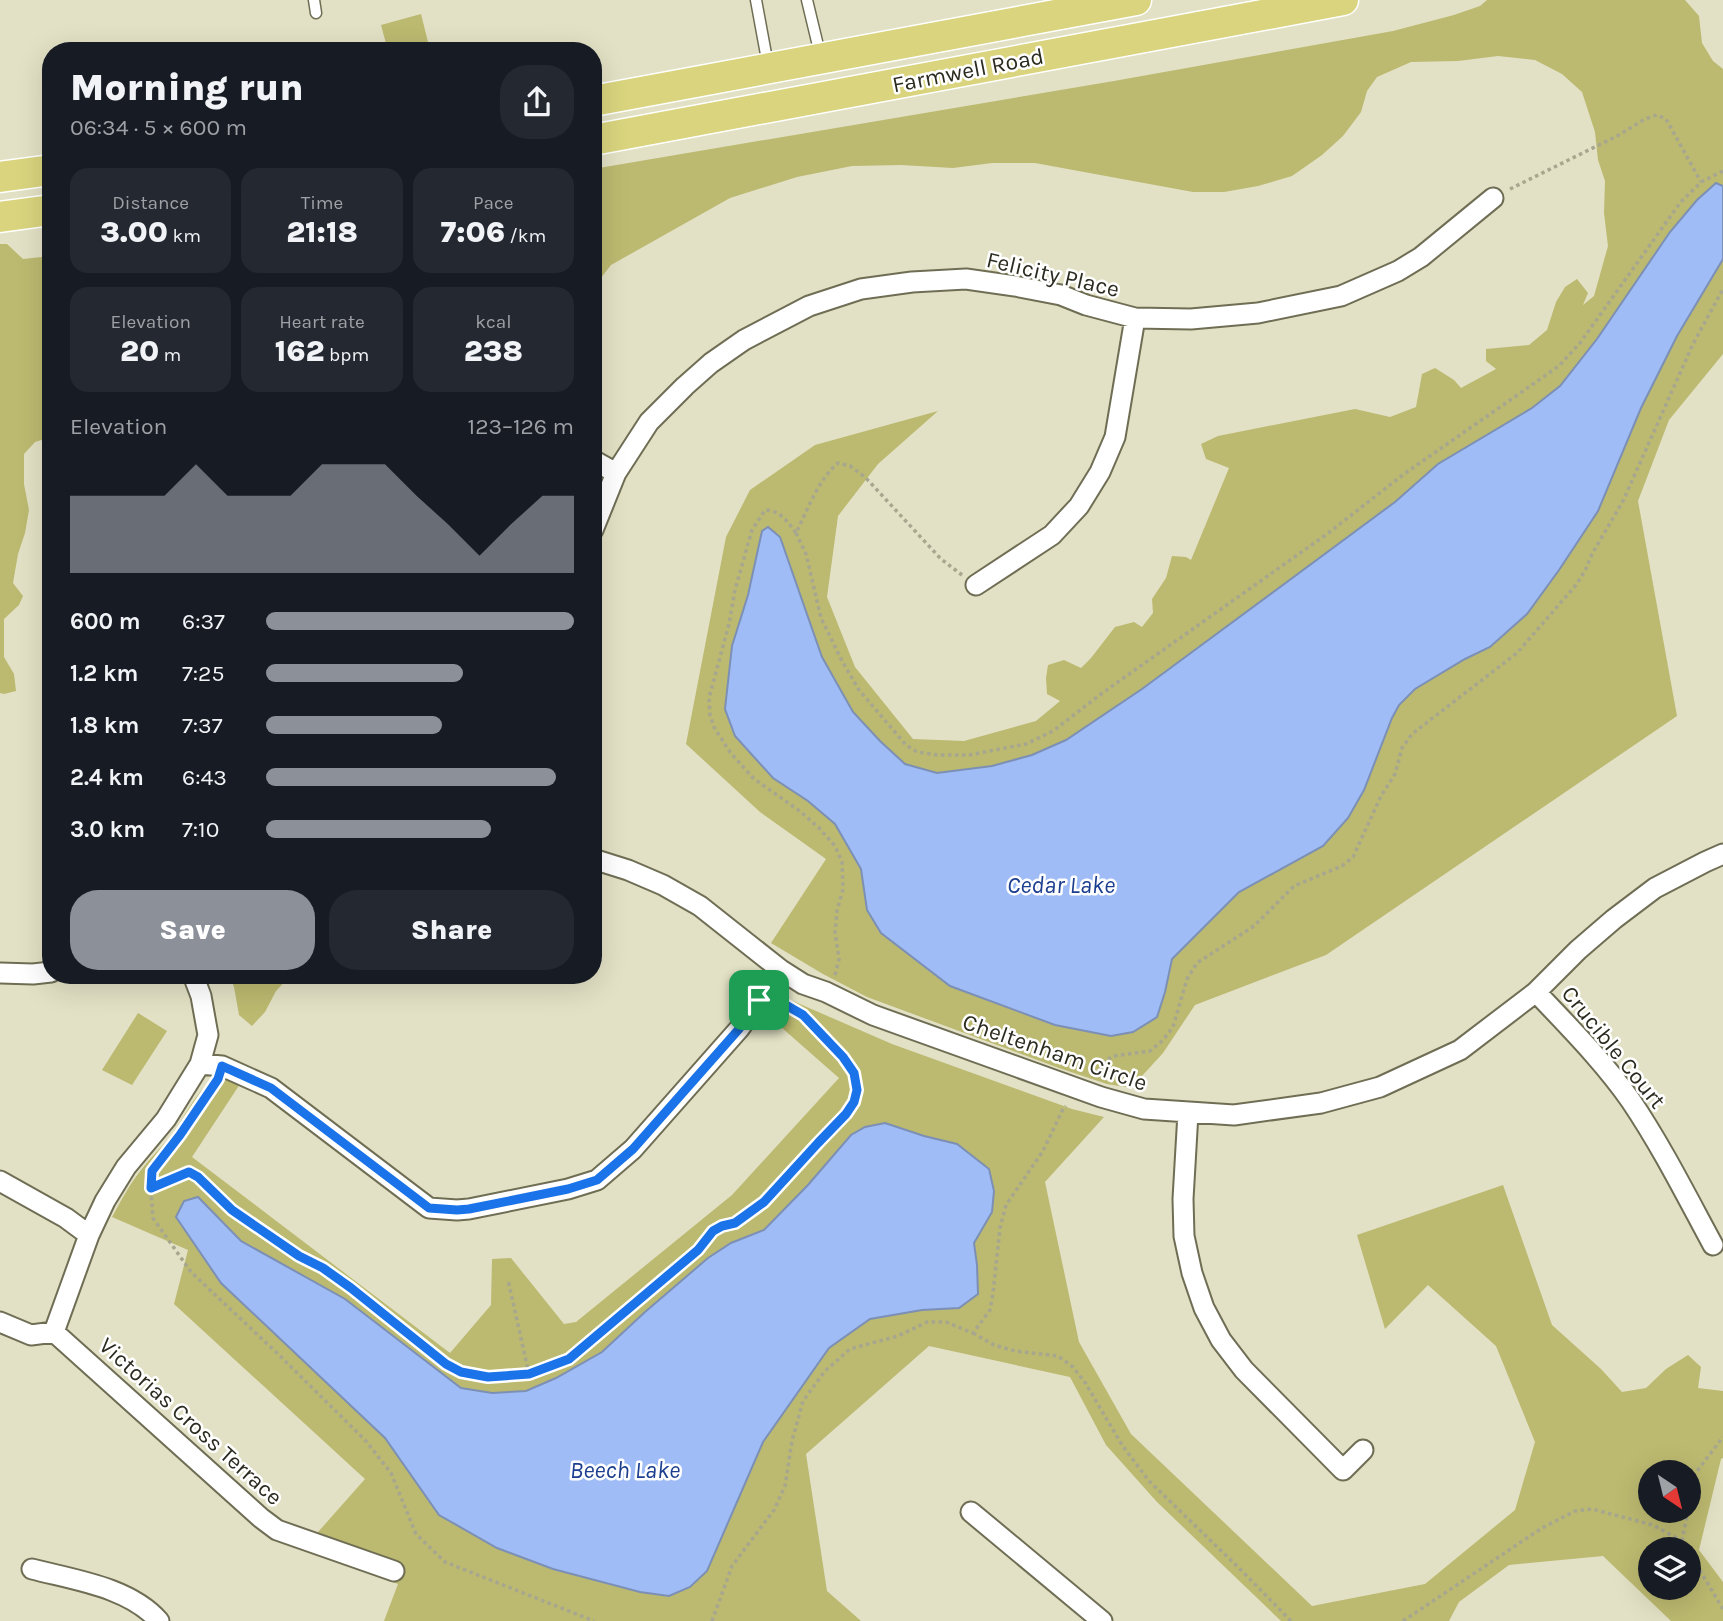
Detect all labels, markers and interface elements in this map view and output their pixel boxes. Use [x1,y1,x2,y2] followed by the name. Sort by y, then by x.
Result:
[890,43,1046,98] street label: Farmwell Road
[70,65,304,110] text: Morning run
[500,65,574,139] button: share
[70,114,247,141] text: 06:34 · 5 × 600 m
[112,192,189,214] text: Distance
[301,192,343,214] text: Time
[473,192,514,214] text: Pace
[100,214,168,250] text: 3.00
[286,214,358,250] text: 21:18
[440,214,505,250] text: 7:06
[168,225,201,247] text: km
[505,225,546,247] text: /km
[984,246,1122,303] street label: Felicity Place
[110,311,191,333] text: Elevation
[279,311,365,333] text: Heart rate
[475,311,511,333] text: kcal
[120,333,159,369] text: 20
[275,333,325,369] text: 162
[464,333,523,369] text: 238
[159,344,181,366] text: m
[325,344,369,366] text: bpm
[70,413,167,440] text: Elevation
[468,413,574,440] text: 123–126 m
[70,608,141,635] text: 600 m
[182,608,225,635] text: 6:37
[70,660,138,687] text: 1.2 km
[182,660,224,687] text: 7:25
[70,712,139,739] text: 1.8 km
[182,712,222,739] text: 7:37
[70,764,144,791] text: 2.4 km
[182,764,227,791] text: 6:43
[70,816,145,843] text: 3.0 km
[182,816,219,843] text: 7:10
[1007,871,1115,899] water label: Cedar Lake
[70,890,315,970] button: Save
[329,890,574,970] button: Share
[729,970,789,1030] pin
[740,981,778,1019] icon: arrive
[1556,981,1672,1114] street label: Crucible Court
[959,1008,1151,1097] street label: Cheltenham Circle
[93,1332,288,1511] street label: Victorias Cross Terrace
[570,1456,680,1484] water label: Beech Lake
[1638,1460,1701,1522] north arrow
[1638,1460,1701,1600] map controls
[1638,1537,1701,1600] button: layers

